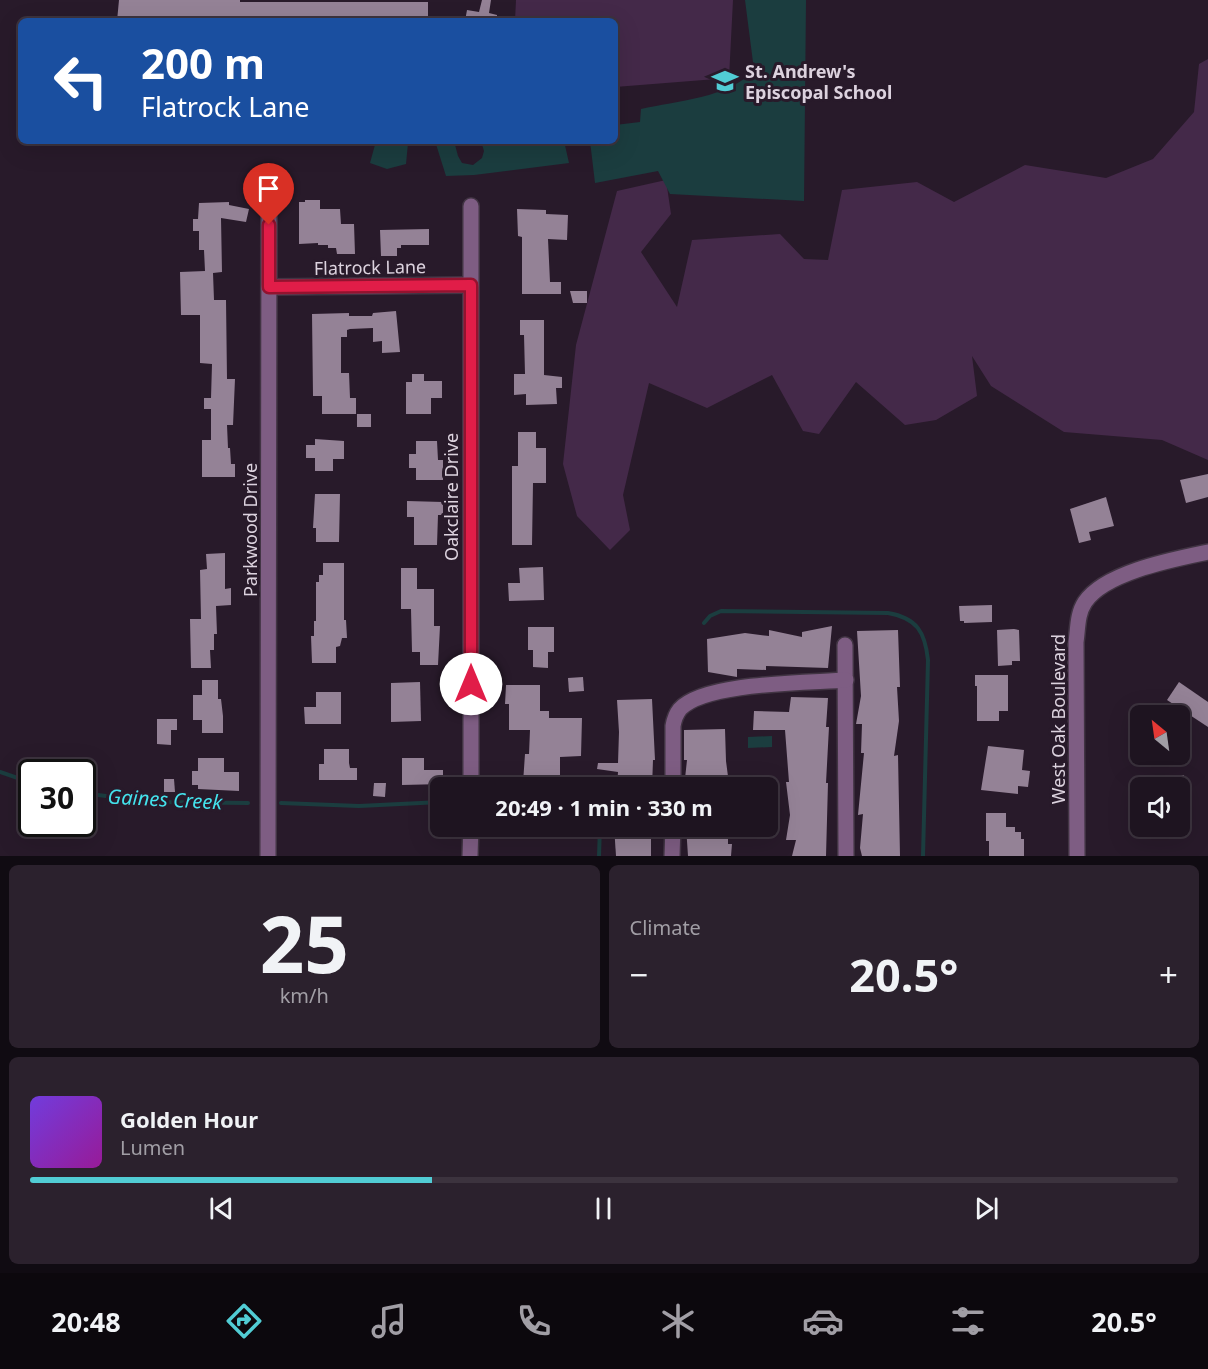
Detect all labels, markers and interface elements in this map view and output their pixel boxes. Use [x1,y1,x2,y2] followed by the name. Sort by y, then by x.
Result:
[141,34,265,91] text: 200 m
[42,42,120,120] icon: left
[745,59,892,104] place label: St. Andrew's Episcopal School
[710,66,740,96] school or university icon: St. Andrew's Episcopal School
[141,88,309,125] text: Flatrock Lane
[243,163,294,225] pin
[252,172,285,205] icon: arrive
[314,254,426,280] street label: Flatrock Lane
[439,433,463,561] street label: Oakclaire Drive
[238,463,262,597] street label: Parkwood Drive
[1046,634,1070,804] street label: West Oak Boulevard
[439,652,503,716] position arrow
[1130,705,1190,765] north arrow
[1130,705,1190,837] map controls
[18,759,96,837] speed limit sign: 30
[1130,777,1190,837] button: sound
[107,783,224,816] water label: Gaines Creek
[495,792,713,822] text: 20:49 · 1 min · 330 m
[260,890,349,996] text: 25
[630,914,701,941] text: Climate
[849,944,958,1005] text: 20.5°
[630,952,648,997] text: −
[1159,952,1178,997] text: +
[280,982,329,1009] text: km/h
[120,1104,258,1134] text: Golden Hour
[120,1134,185,1161] text: Lumen
[205,1192,238,1225] icon: previous
[587,1192,620,1225] icon: pause
[970,1192,1003,1225] icon: next
[223,1300,265,1342] icon: directions
[368,1300,410,1342] icon: music
[513,1300,555,1342] icon: phone
[657,1300,699,1342] icon: climate
[802,1300,844,1342] icon: car
[947,1300,989,1342] icon: filters
[51,1303,121,1340] text: 20:48
[1091,1303,1157,1340] text: 20.5°

